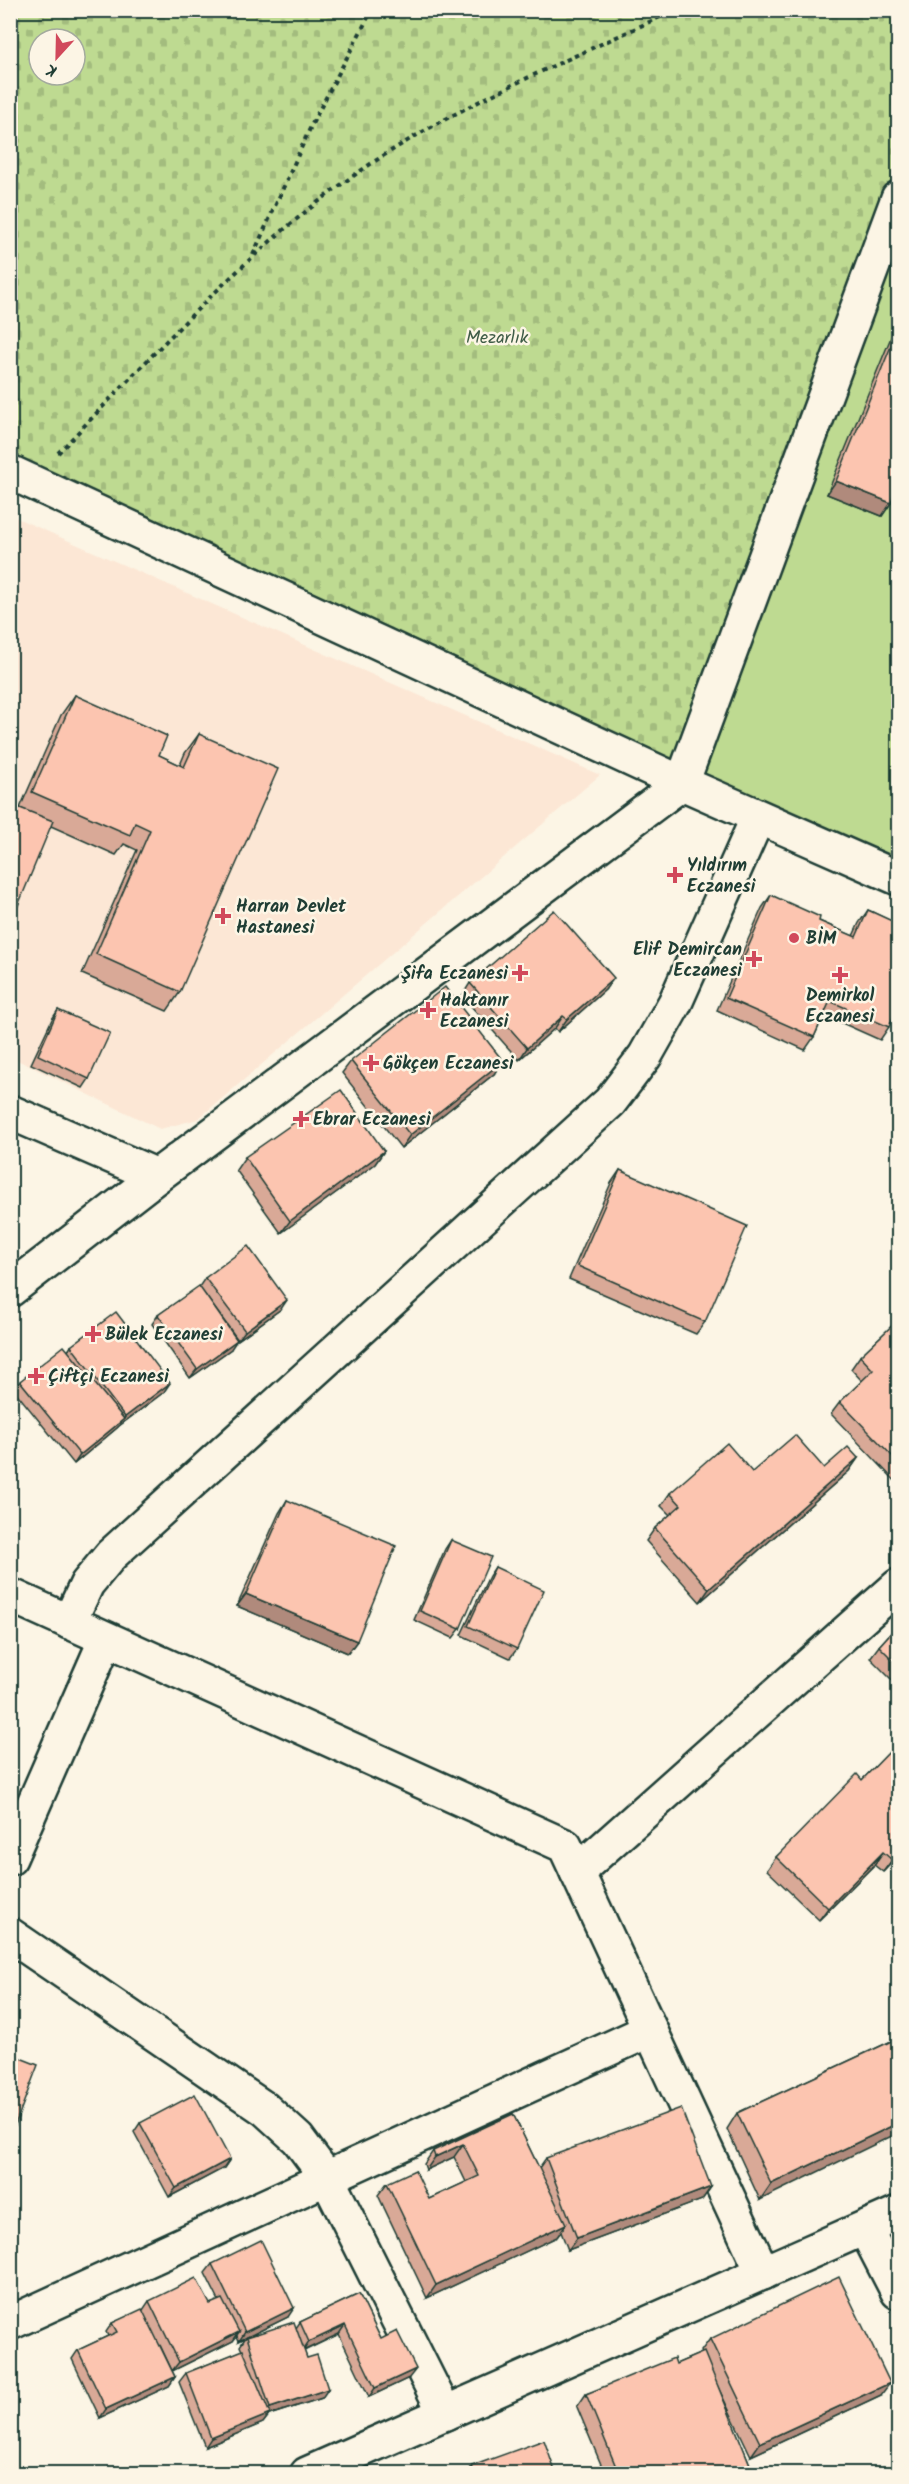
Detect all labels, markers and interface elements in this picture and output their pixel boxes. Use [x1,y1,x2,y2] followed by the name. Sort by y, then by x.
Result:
[27,27,87,87] north arrow
[42,56,61,83] text: K
[466,324,529,353] park label: Mezarlık
[687,852,756,902] place label: Yıldırım Eczanesi
[668,868,682,882] marker: Yıldırım Eczanesi
[236,893,347,943] place label: Harran Devlet Hastanesi
[214,907,232,925] marker: Harran Devlet Hastanesi
[806,925,837,954] place label: BİM
[787,931,801,945] marker: BİM
[633,936,742,986] place label: Elif Demircan Eczanesi
[747,952,761,966] marker: Elif Demircan Eczanesi
[401,960,508,989] place label: Şifa Eczanesi
[513,966,527,980] marker: Şifa Eczanesi
[833,968,847,982] marker: Demirkol Eczanesi
[806,982,875,1032] place label: Demirkol Eczanesi
[440,987,510,1037] place label: Haktanır Eczanesi
[421,1003,435,1017] marker: Haktanır Eczanesi
[383,1050,514,1079] place label: Gökçen Eczanesi
[364,1056,378,1070] marker: Gökçen Eczanesi
[313,1106,431,1135] place label: Ebrar Eczanesi
[294,1112,308,1126] marker: Ebrar Eczanesi
[105,1321,223,1350] place label: Bülek Eczanesi
[86,1327,100,1341] marker: Bülek Eczanesi
[48,1363,169,1392] place label: Çiftçi Eczanesi
[29,1369,43,1383] marker: Çiftçi Eczanesi

